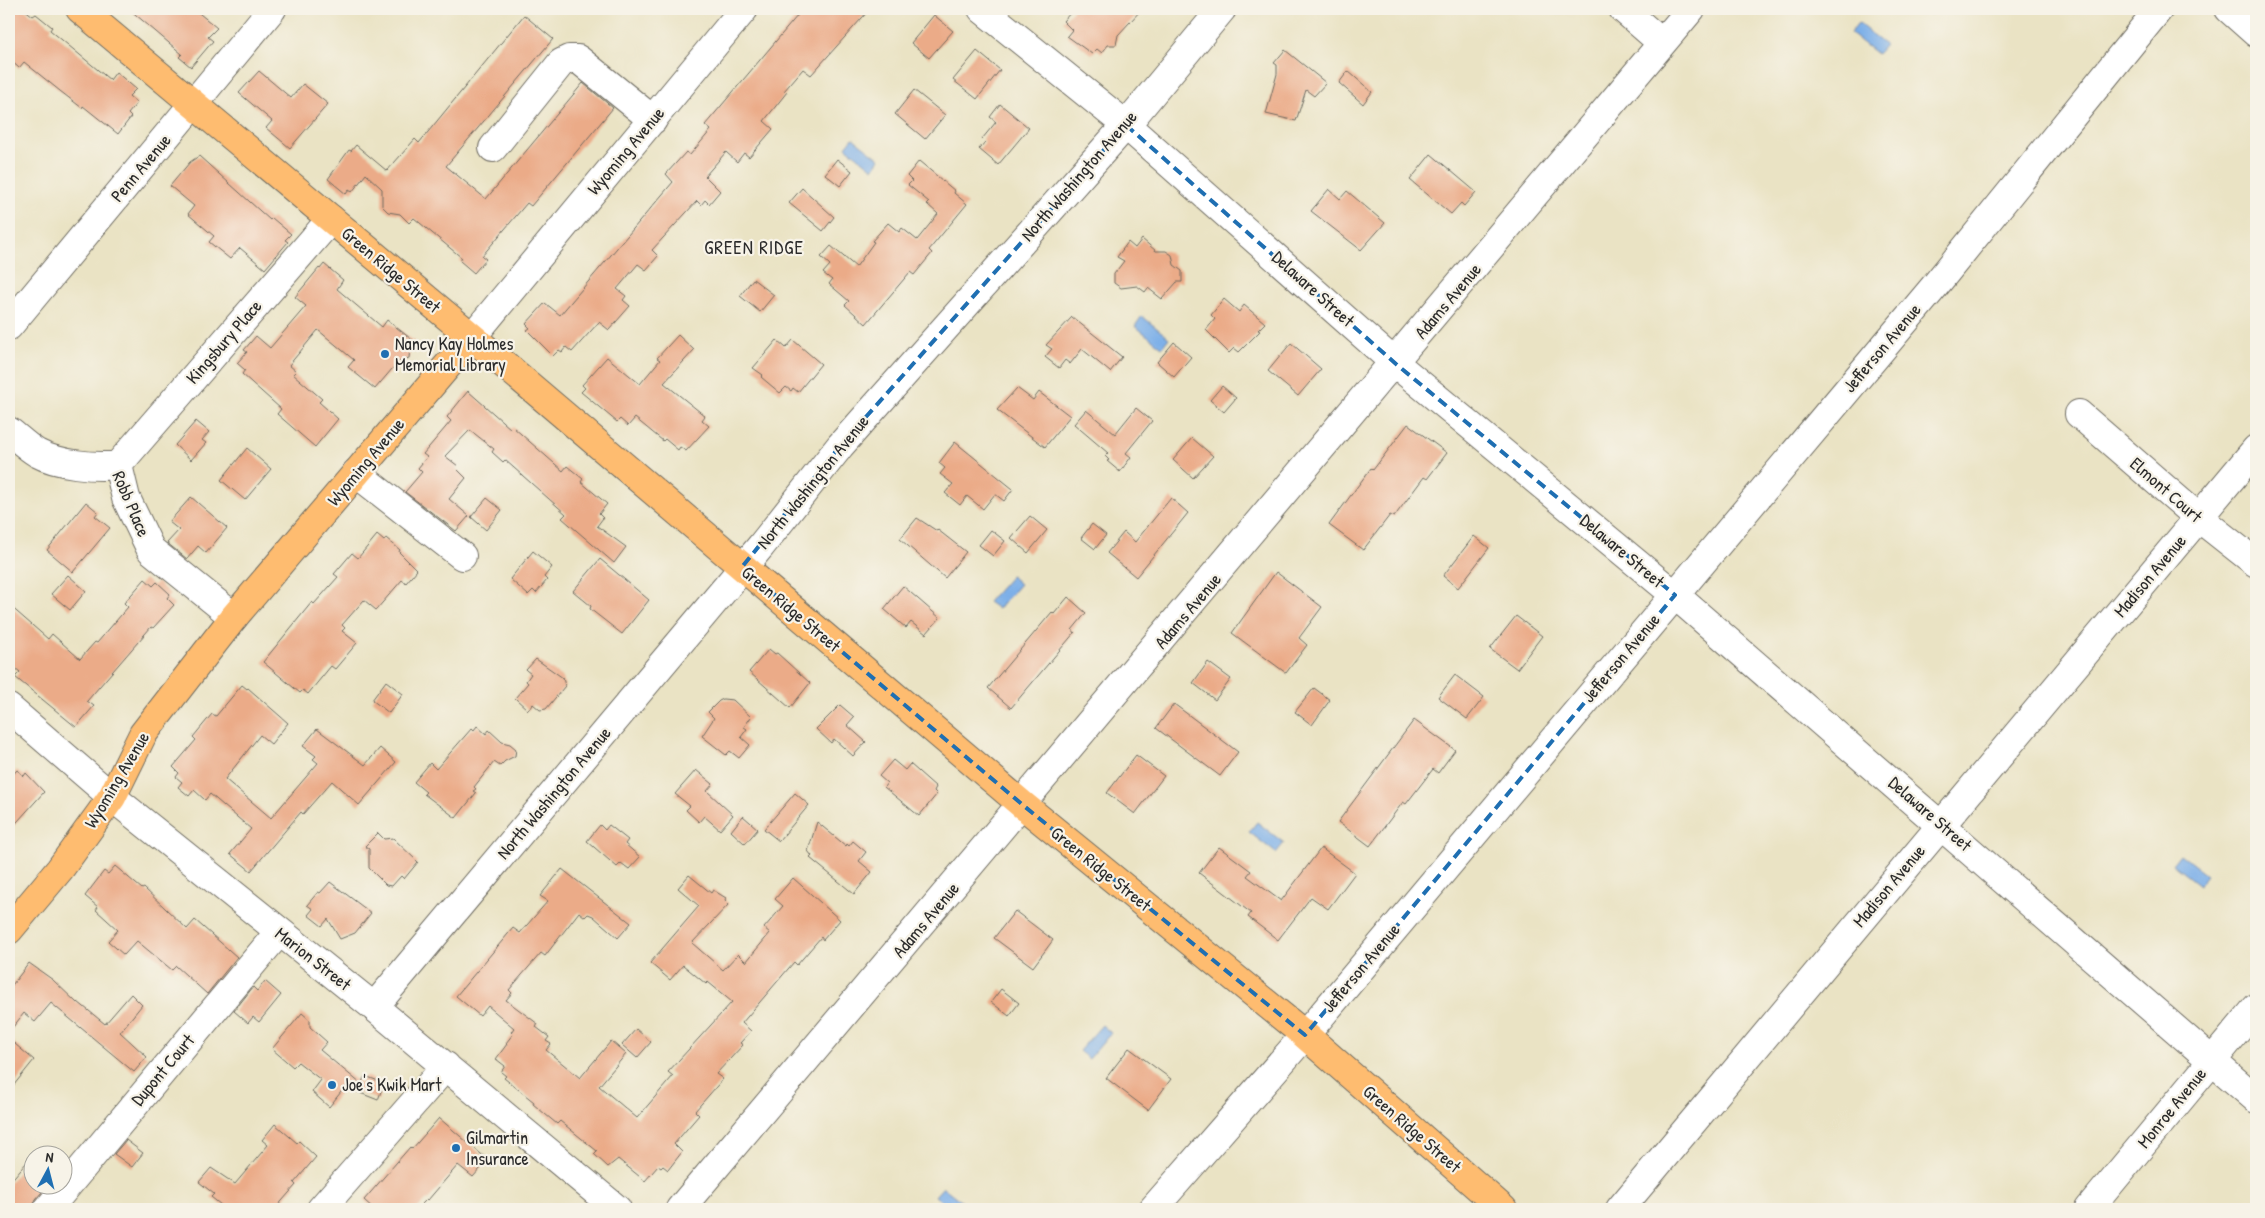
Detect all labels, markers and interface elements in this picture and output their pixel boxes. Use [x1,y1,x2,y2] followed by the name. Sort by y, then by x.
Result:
[581,101,670,200] street label: Wyoming Avenue
[1015,105,1142,246] street label: North Washington Avenue
[105,128,177,207] street label: Penn Avenue
[336,221,447,319] street label: Green Ridge Street
[704,234,804,260] district label: GREEN RIDGE
[1267,245,1361,333] street label: Delaware Street
[1409,257,1487,344] street label: Adams Avenue
[180,294,267,389] street label: Kingsbury Place
[1837,298,1926,398] street label: Jefferson Avenue
[395,331,514,377] place label: Nancy Kay Holmes Memorial Library
[379,348,391,360] marker: Nancy Kay Holmes Memorial Library
[751,409,875,554] street label: North Washington Avenue
[321,412,410,511] street label: Wyoming Avenue
[2125,451,2208,528] street label: Elmont Court
[106,467,156,540] street label: Robb Place
[1575,508,1670,594] street label: Delaware Street
[2108,529,2192,622] street label: Madison Avenue
[736,560,847,658] street label: Green Ridge Street
[1149,567,1227,654] street label: Adams Avenue
[1576,608,1665,708] street label: Jefferson Avenue
[491,721,616,864] street label: North Washington Avenue
[78,727,155,833] street label: Wyoming Avenue
[1883,770,1978,857] street label: Delaware Street
[1046,820,1157,917] street label: Green Ridge Street
[1847,839,1931,932] street label: Madison Avenue
[887,876,965,963] street label: Adams Avenue
[1316,918,1405,1018] street label: Jefferson Avenue
[270,921,357,997] street label: Marion Street
[125,1028,201,1111] street label: Dupont Court
[2131,1062,2212,1153] street label: Monroe Avenue
[342,1072,442,1097] place label: Joe's Kwik Mart
[326,1079,338,1091] marker: Joe's Kwik Mart
[1358,1079,1467,1179] street label: Green Ridge Street
[466,1125,529,1171] place label: Gilmartin Insurance
[450,1142,462,1154] marker: Gilmartin Insurance
[22,1146,72,1196] north arrow
[45,1147,55,1167] text: N

